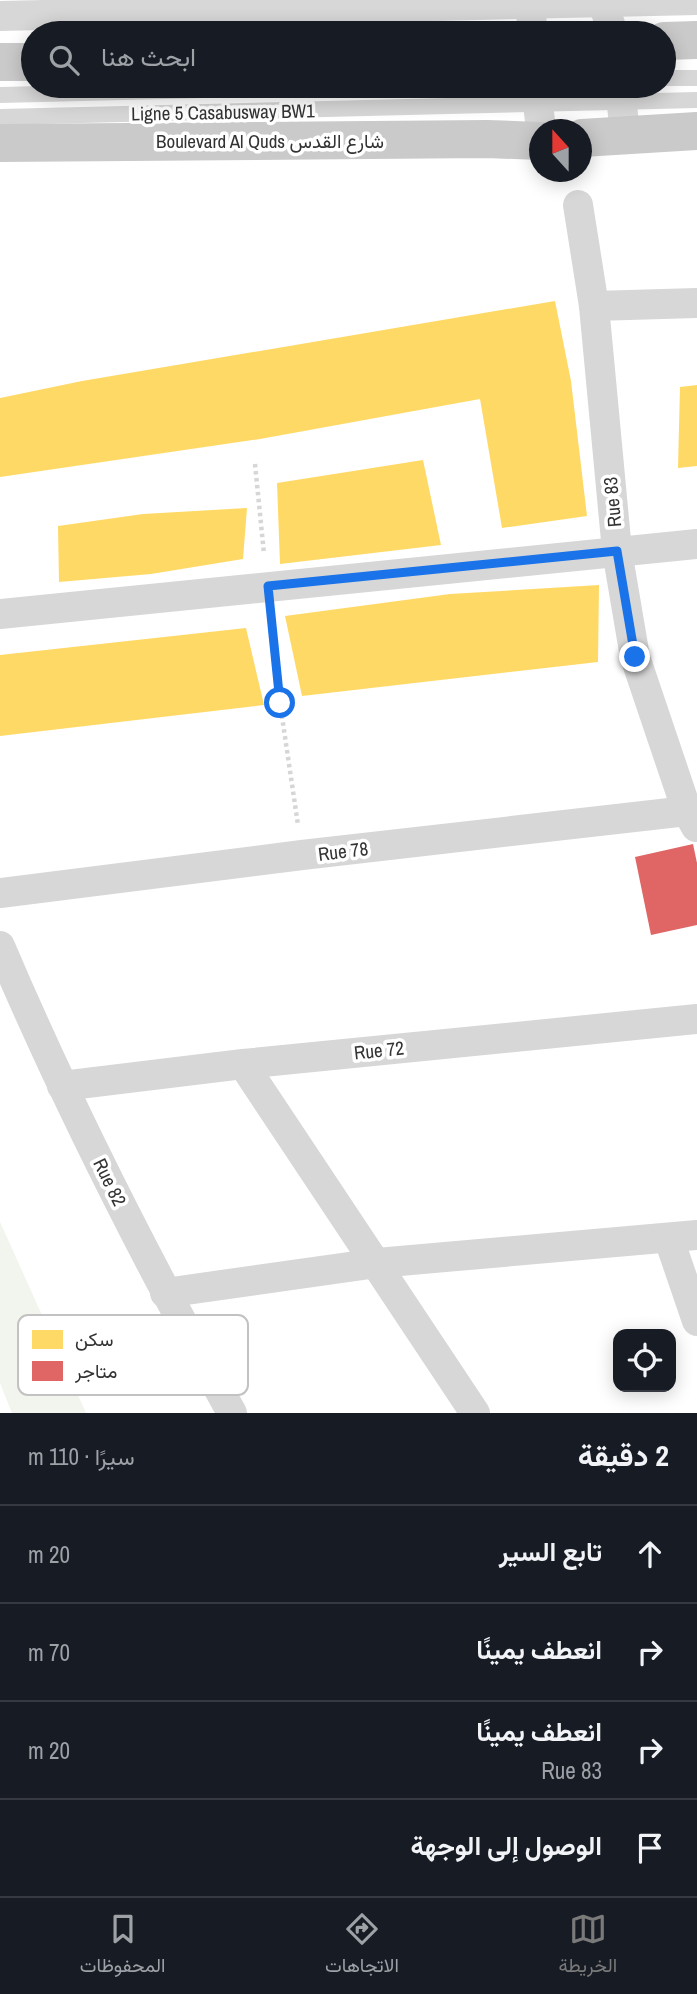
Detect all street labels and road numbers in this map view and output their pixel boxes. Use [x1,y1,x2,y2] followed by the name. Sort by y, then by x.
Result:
[131,97,315,127] street label: Ligne 5 Casabusway BW1
[156,128,384,154] street label: Boulevard Al Quds شارع القدس
[597,476,627,528] street label: Rue 83
[316,835,370,867] street label: Rue 78
[353,1034,405,1066] street label: Rue 72
[87,1154,133,1210] street label: Rue 82

